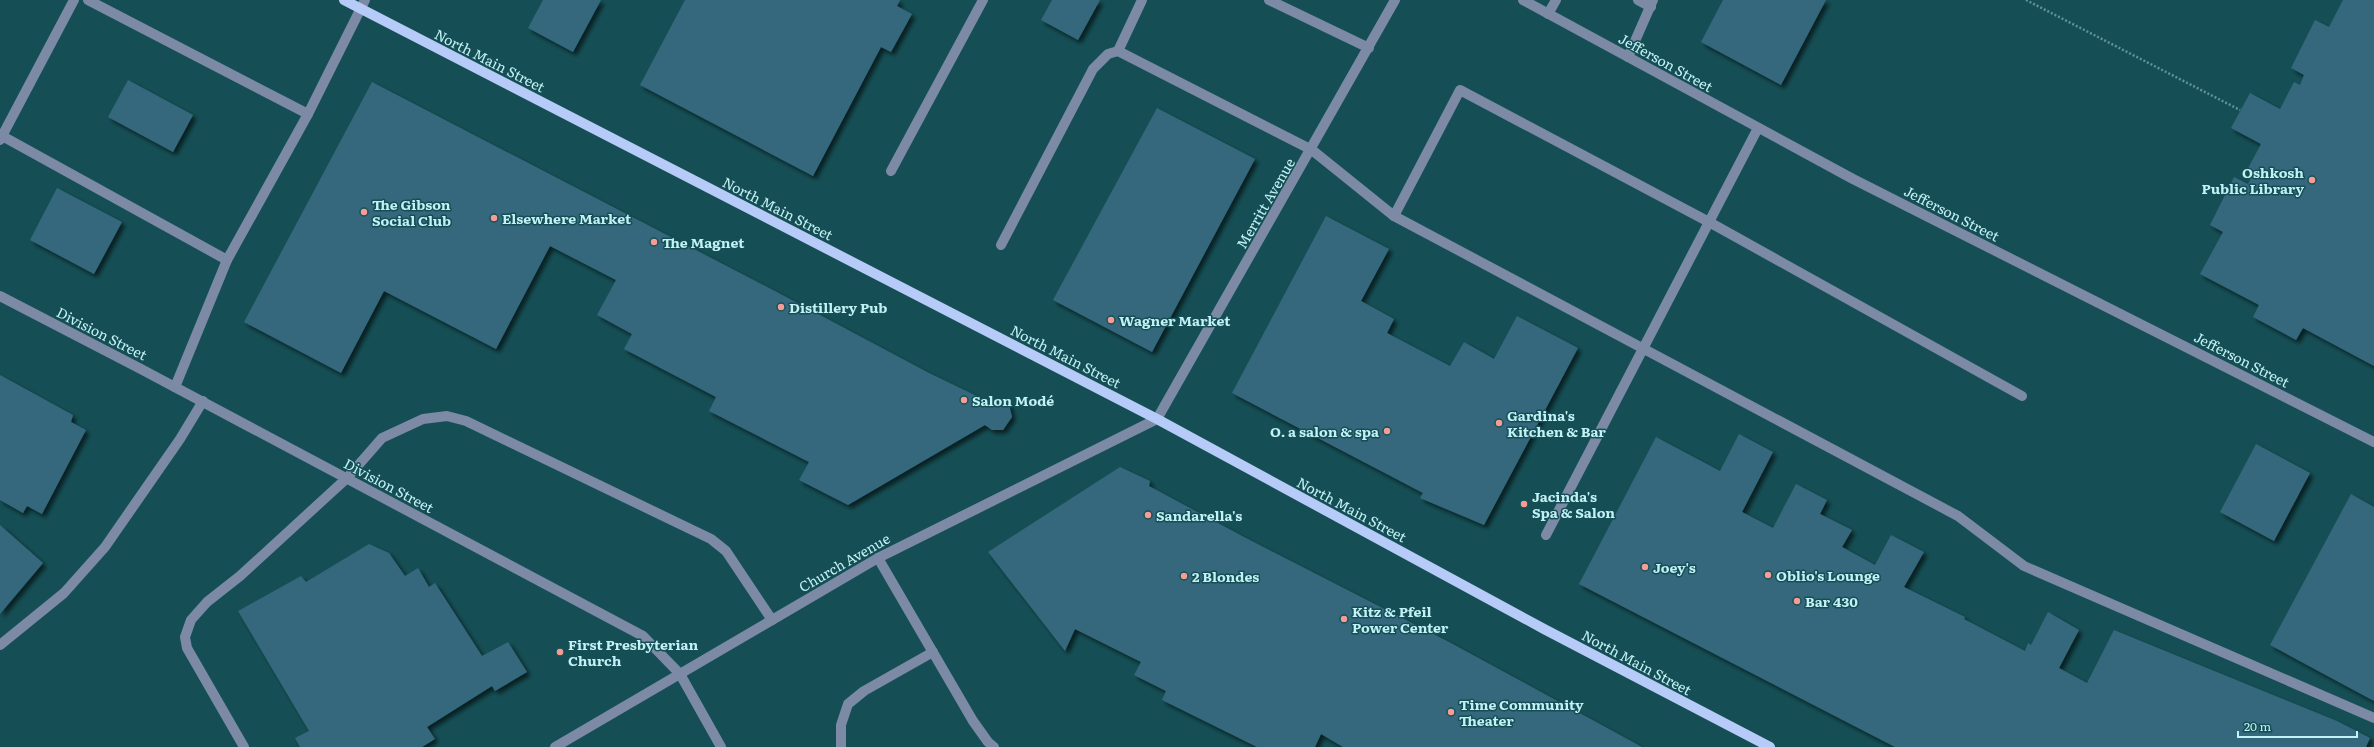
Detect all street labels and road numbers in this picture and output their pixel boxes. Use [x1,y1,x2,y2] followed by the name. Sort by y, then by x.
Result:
[431,24,549,97] street label: North Main Street
[1615,28,1717,96] street label: Jefferson Street
[1231,154,1299,252] street label: Merritt Avenue
[719,172,837,245] street label: North Main Street
[1901,180,2003,246] street label: Jefferson Street
[53,302,151,365] street label: Division Street
[1007,320,1125,393] street label: North Main Street
[2191,326,2293,392] street label: Jefferson Street
[341,453,438,517] street label: Division Street
[1294,472,1411,547] street label: North Main Street
[795,528,893,596] street label: Church Avenue
[1579,625,1696,700] street label: North Main Street

